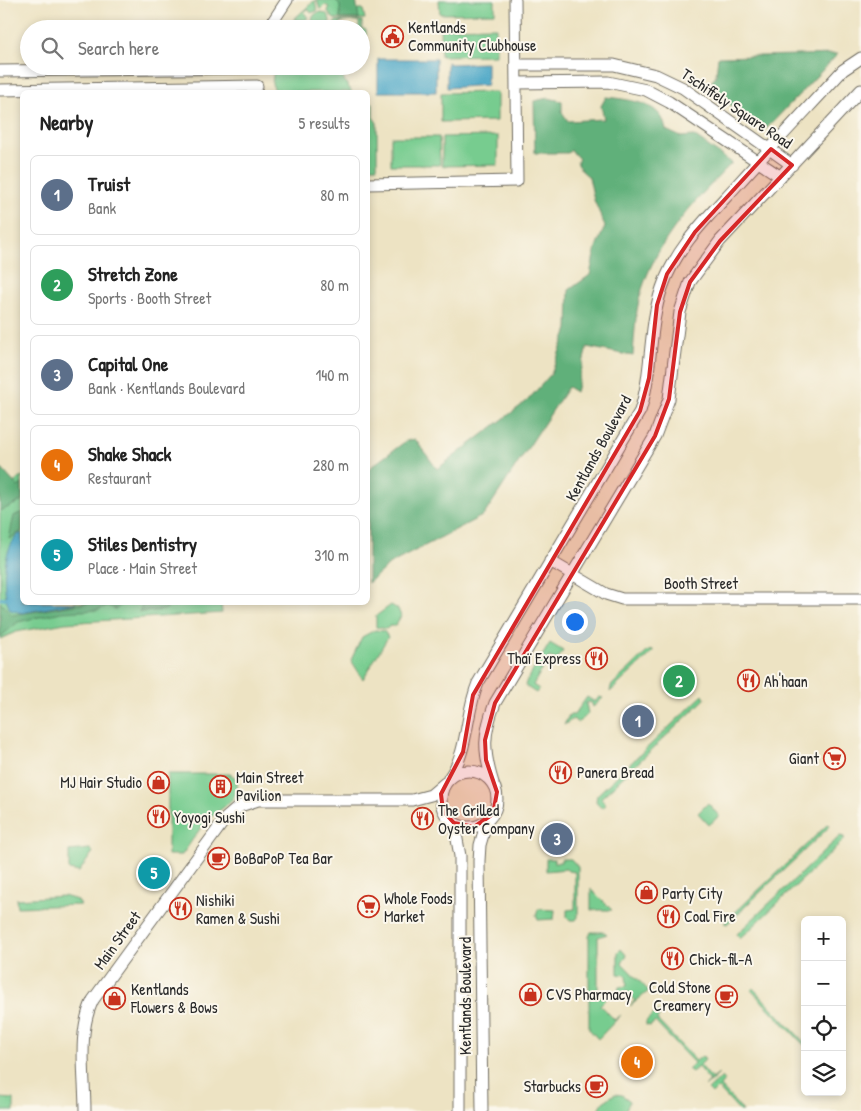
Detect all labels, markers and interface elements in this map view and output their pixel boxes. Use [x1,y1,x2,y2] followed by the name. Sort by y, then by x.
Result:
[408,16,537,56] place label: Kentlands Community Clubhouse
[20,20,370,75] search box
[380,24,404,48] public building icon: Kentlands Community Clubhouse
[38,34,66,62] icon: search
[78,35,159,61] text: Search here
[677,63,797,153] street label: Tschiffely Square Road
[40,108,93,137] text: Nearby
[299,112,350,134] text: 5 results
[88,171,130,197] text: Truist
[54,184,60,206] text: 1
[320,184,349,206] text: 80 m
[88,197,116,219] text: Bank
[88,261,178,287] text: Stretch Zone
[53,274,61,296] text: 2
[320,274,349,296] text: 80 m
[88,287,211,309] text: Sports · Booth Street
[88,351,168,377] text: Capital One
[53,364,61,386] text: 3
[315,364,349,386] text: 140 m
[88,377,245,399] text: Bank · Kentlands Boulevard
[560,391,636,505] street label: Kentlands Boulevard
[88,441,171,467] text: Shake Shack
[54,454,60,476] text: 4
[313,454,349,476] text: 280 m
[88,467,151,489] text: Restaurant
[88,531,197,557] text: Stiles Dentistry
[54,544,60,566] text: 5
[314,544,349,566] text: 310 m
[88,557,197,579] text: Place · Main Street
[664,572,739,594] street label: Booth Street
[562,609,588,635] your location
[585,646,609,670] restaurant icon: Thaï Express
[507,647,581,669] place label: Thaï Express
[663,662,695,700] pin: 2
[736,669,760,693] restaurant icon: Ah'haan
[764,670,808,692] place label: Ah'haan
[622,702,654,740] pin: 1
[823,746,847,770] supermarket icon: Giant
[789,747,819,769] place label: Giant
[549,760,573,784] restaurant icon: Panera Bread
[577,761,654,783] place label: Panera Bread
[236,766,304,806] place label: Main Street Pavilion
[146,770,170,794] shop icon: MJ Hair Studio
[60,771,143,793] place label: MJ Hair Studio
[208,774,232,798] building icon: Main Street Pavilion
[438,799,535,839] place label: The Grilled Oyster Company
[146,805,170,829] restaurant icon: Yoyogi Sushi
[174,806,245,828] place label: Yoyogi Sushi
[410,807,434,831] restaurant icon: The Grilled Oyster Company
[541,820,573,858] pin: 3
[206,846,230,870] cafe icon: BoBaPoP Tea Bar
[234,847,333,869] place label: BoBaPoP Tea Bar
[138,854,170,892] pin: 5
[634,881,658,905] shop icon: Party City
[662,882,723,904] place label: Party City
[384,887,453,927] place label: Whole Foods Market
[196,889,280,929] place label: Nishiki Ramen & Sushi
[356,895,380,919] supermarket icon: Whole Foods Market
[168,897,192,921] restaurant icon: Nishiki Ramen & Sushi
[656,904,680,928] restaurant icon: Coal Fire
[684,905,736,927] place label: Coal Fire
[88,906,146,974] street label: Main Street
[801,916,846,1096] map controls
[801,916,846,961] button: +
[454,937,476,1055] street label: Kentlands Boulevard
[661,947,685,971] restaurant icon: Chick-fil-A
[689,948,753,970] place label: Chick-fil-A
[801,961,846,1006] button: −
[649,976,712,1016] place label: Cold Stone Creamery
[130,978,218,1018] place label: Kentlands Flowers & Bows
[518,982,542,1006] shop icon: CVS Pharmacy
[546,983,632,1005] place label: CVS Pharmacy
[715,984,739,1008] cafe icon: Cold Stone Creamery
[103,986,127,1010] shop icon: Kentlands Flowers & Bows
[801,1006,846,1051] button: locate
[621,1043,653,1081] pin: 4
[801,1051,846,1096] button: layers
[585,1074,609,1098] cafe icon: Starbucks
[524,1075,581,1097] place label: Starbucks

